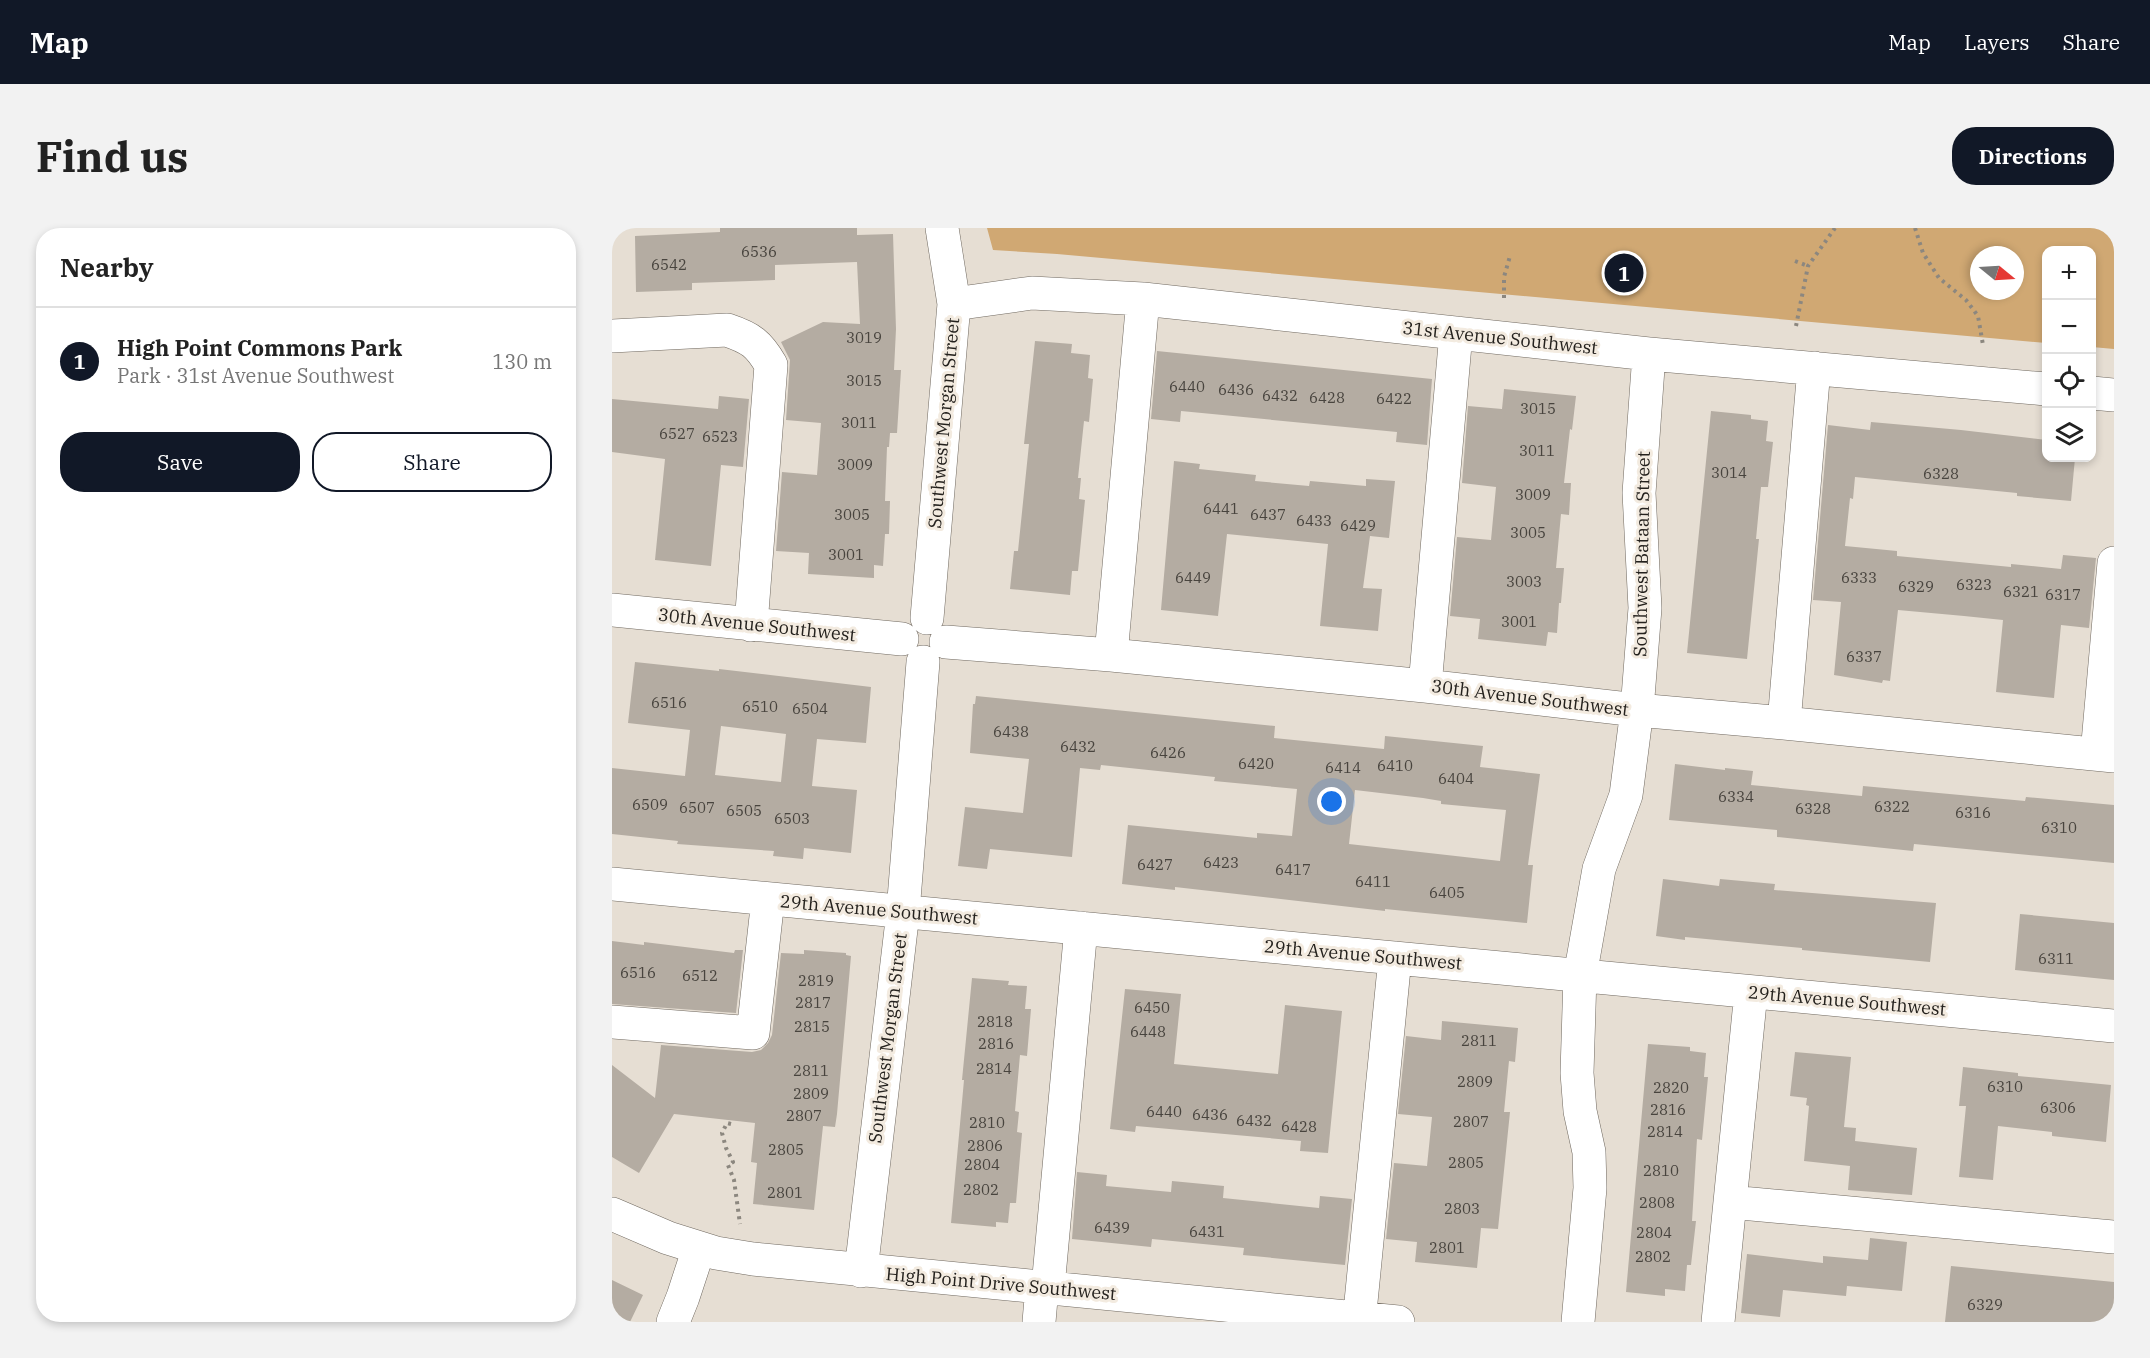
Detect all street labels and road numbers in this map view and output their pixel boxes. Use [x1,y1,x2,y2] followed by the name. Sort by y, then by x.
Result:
[1401,316,1599,359] street label: 31st Avenue Southwest
[923,317,964,529] street label: Southwest Morgan Street
[1628,451,1655,657] street label: Southwest Bataan Street
[657,603,857,646] street label: 30th Avenue Southwest
[1430,674,1630,721] street label: 30th Avenue Southwest
[779,889,979,930] street label: 29th Avenue Southwest
[863,932,912,1144] street label: Southwest Morgan Street
[1263,934,1463,975] street label: 29th Avenue Southwest
[1747,980,1947,1021] street label: 29th Avenue Southwest
[885,1262,1117,1305] street label: High Point Drive Southwest

